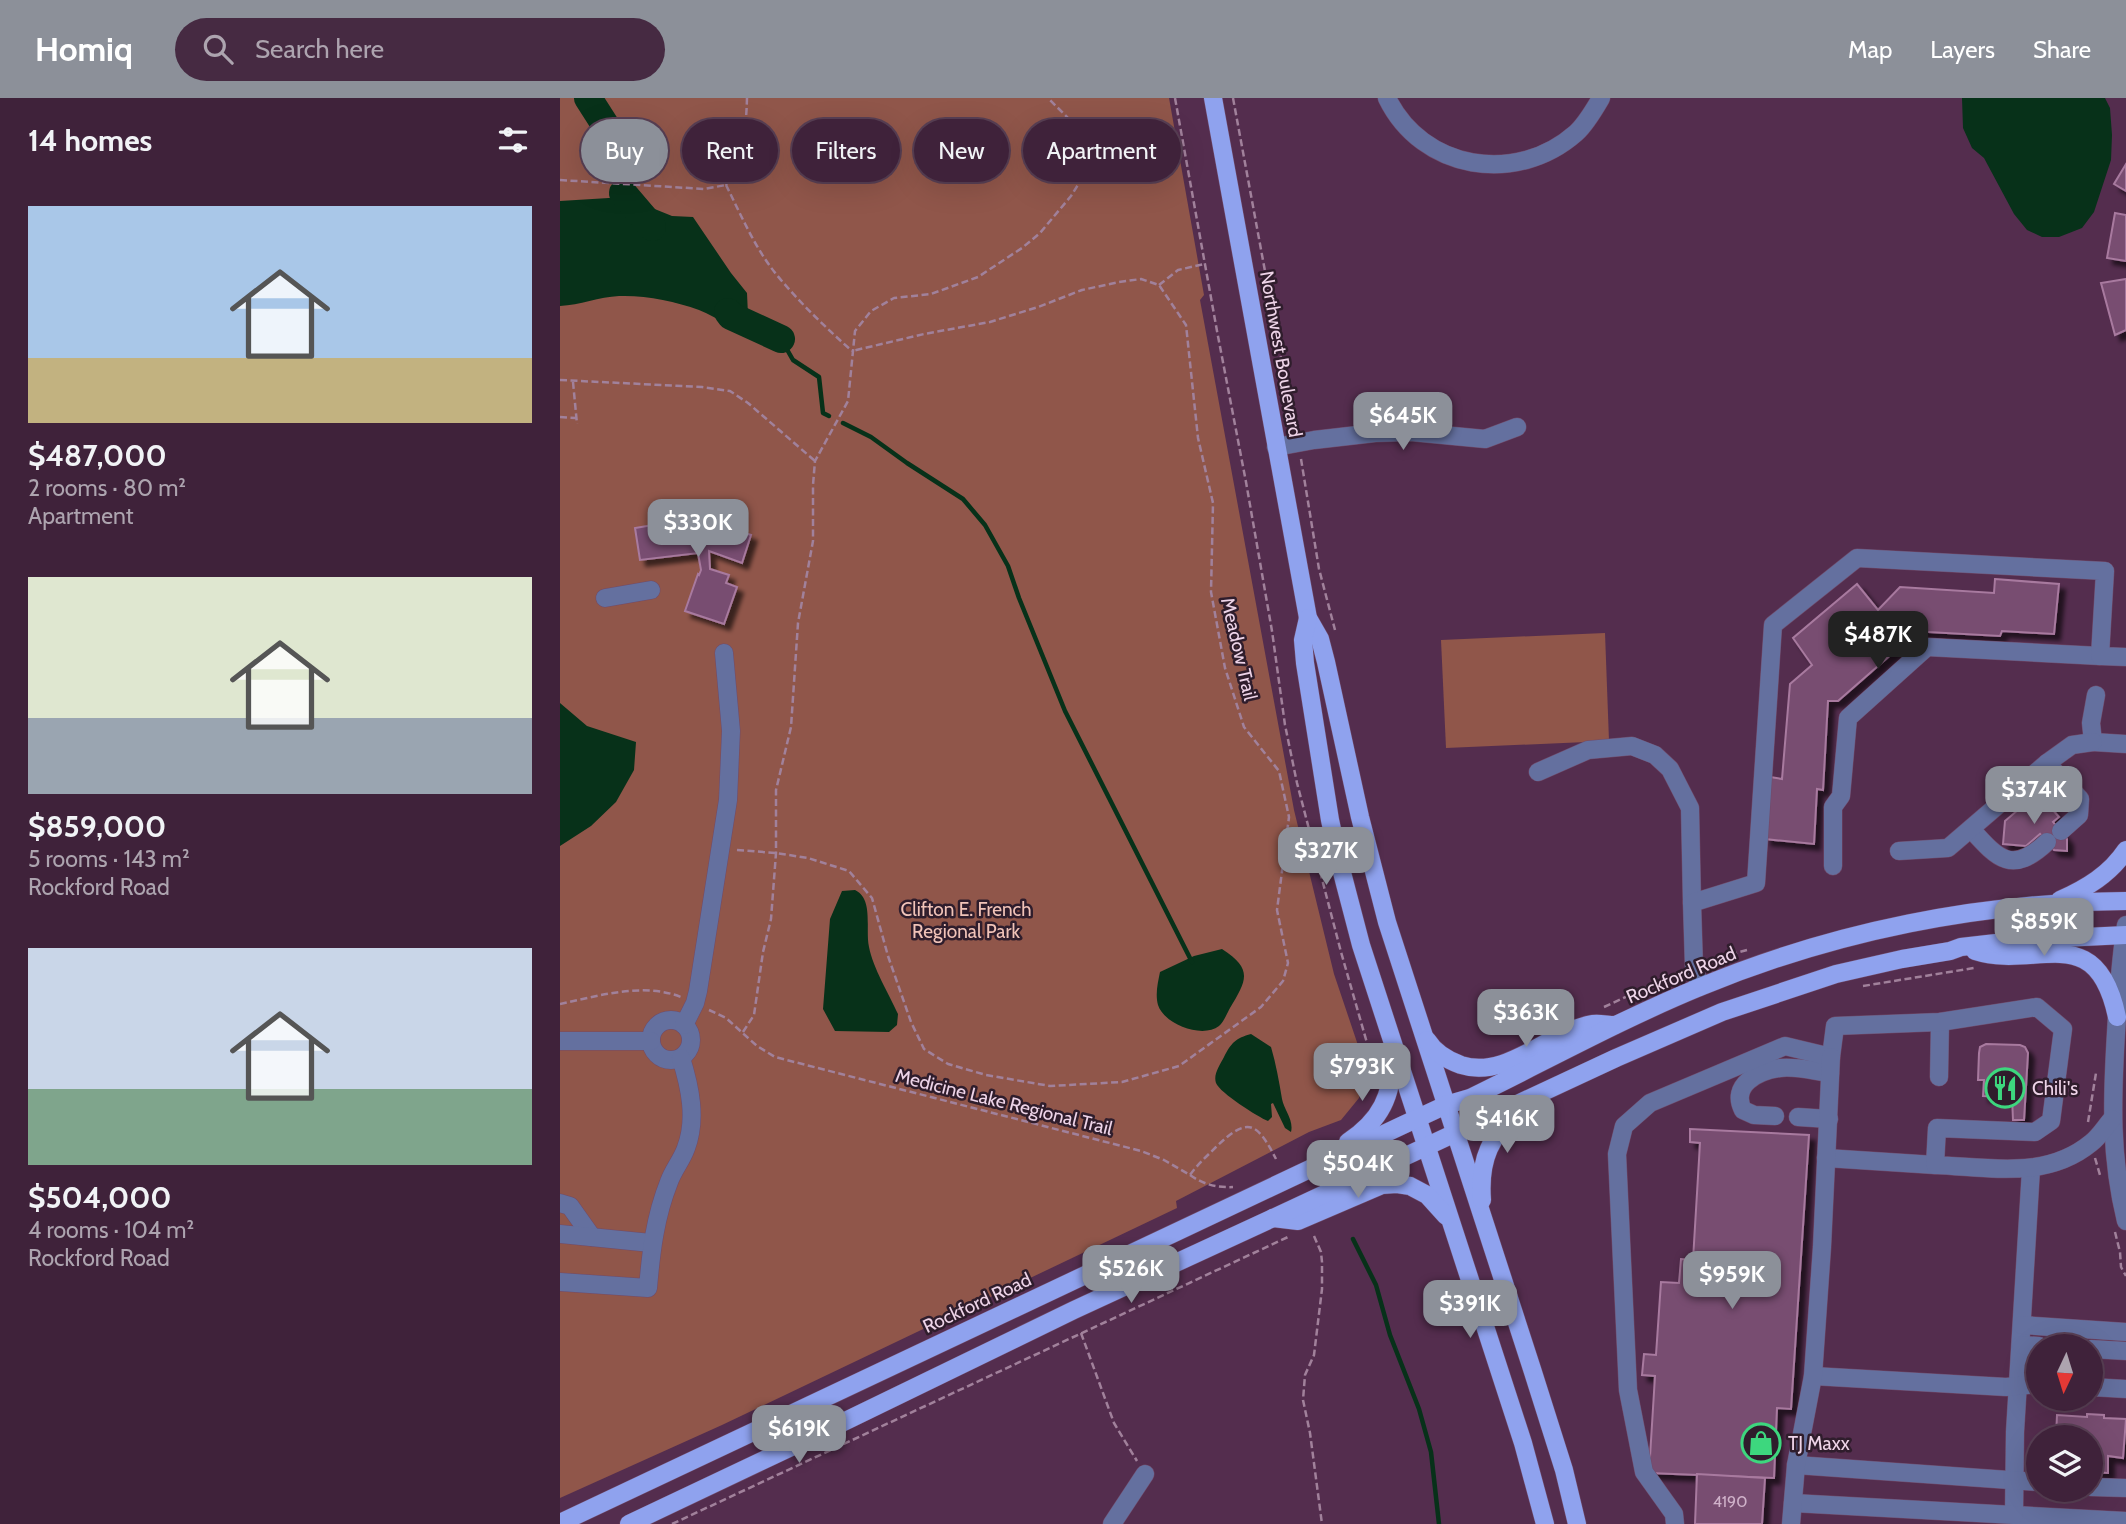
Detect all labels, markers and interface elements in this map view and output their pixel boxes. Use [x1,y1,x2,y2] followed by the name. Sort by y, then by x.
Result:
[175,18,665,81] search box
[35,29,133,69] text: Homiq
[199,30,237,68] icon: search
[255,33,384,65] text: Search here
[1848,35,1892,64] text: Map
[1930,35,1995,64] text: Layers
[2033,35,2091,64] text: Share
[581,119,668,182] chip: Buy
[682,119,778,182] chip: Rent
[792,119,900,182] chip: Filters
[914,119,1009,182] chip: New
[1023,119,1181,182] chip: Apartment
[494,121,532,159] icon: filters
[28,122,152,159] text: 14 homes
[217,251,343,377] icon: home
[1255,269,1307,439] street label: Northwest Boulevard
[1354,392,1452,452] pin: $645K
[1369,401,1437,429] text: $645K
[28,437,167,474] text: $487,000
[28,474,186,502] text: 2 rooms · 80 m²
[649,500,747,559] pin: $330K
[28,502,133,530] text: Apartment
[664,508,732,536] text: $330K
[1216,595,1262,703] street label: Meadow Trail
[1829,612,1927,671] pin: $487K
[1844,620,1912,648] text: $487K
[217,622,343,748] icon: home
[1985,766,2083,826] pin: $374K
[2001,775,2067,803] text: $374K
[28,808,166,845] text: $859,000
[1277,828,1375,887] pin: $327K
[1294,836,1358,864] text: $327K
[28,845,190,873] text: 5 rooms · 143 m²
[28,873,170,901] text: Rockford Road
[900,898,1032,943] park label: Clifton E. French Regional Park
[1995,898,2093,958] pin: $859K
[2011,907,2077,935] text: $859K
[1623,942,1739,1008] street label: Rockford Road
[1477,990,1575,1049] pin: $363K
[217,993,343,1119] icon: home
[1493,998,1559,1026] text: $363K
[1313,1044,1411,1103] pin: $793K
[1330,1052,1394,1080] text: $793K
[893,1064,1116,1140] street label: Medicine Lake Regional Trail
[1984,1067,2026,1109] restaurant icon: Chili's
[2032,1077,2078,1100] place label: Chili's
[1458,1096,1556,1155] pin: $416K
[1475,1104,1539,1132] text: $416K
[1309,1140,1407,1200] pin: $504K
[1323,1149,1393,1177] text: $504K
[28,1179,172,1216] text: $504,000
[28,1216,194,1244] text: 4 rooms · 104 m²
[28,1244,170,1272] text: Rockford Road
[1082,1246,1180,1305] pin: $526K
[1683,1252,1781,1311] pin: $959K
[1098,1254,1164,1282] text: $526K
[1699,1260,1765,1288] text: $959K
[919,1268,1035,1338] street label: Rockford Road
[1421,1280,1519,1340] pin: $391K
[1439,1289,1501,1317] text: $391K
[2026,1334,2104,1410] north arrow
[2026,1334,2103,1502] map controls
[750,1406,848,1465] pin: $619K
[768,1414,830,1442] text: $619K
[1740,1422,1782,1464] shop icon: TJ Maxx
[2026,1425,2103,1502] button: layers
[1788,1432,1850,1455] place label: TJ Maxx
[1713,1492,1747,1511] house number: 4190

